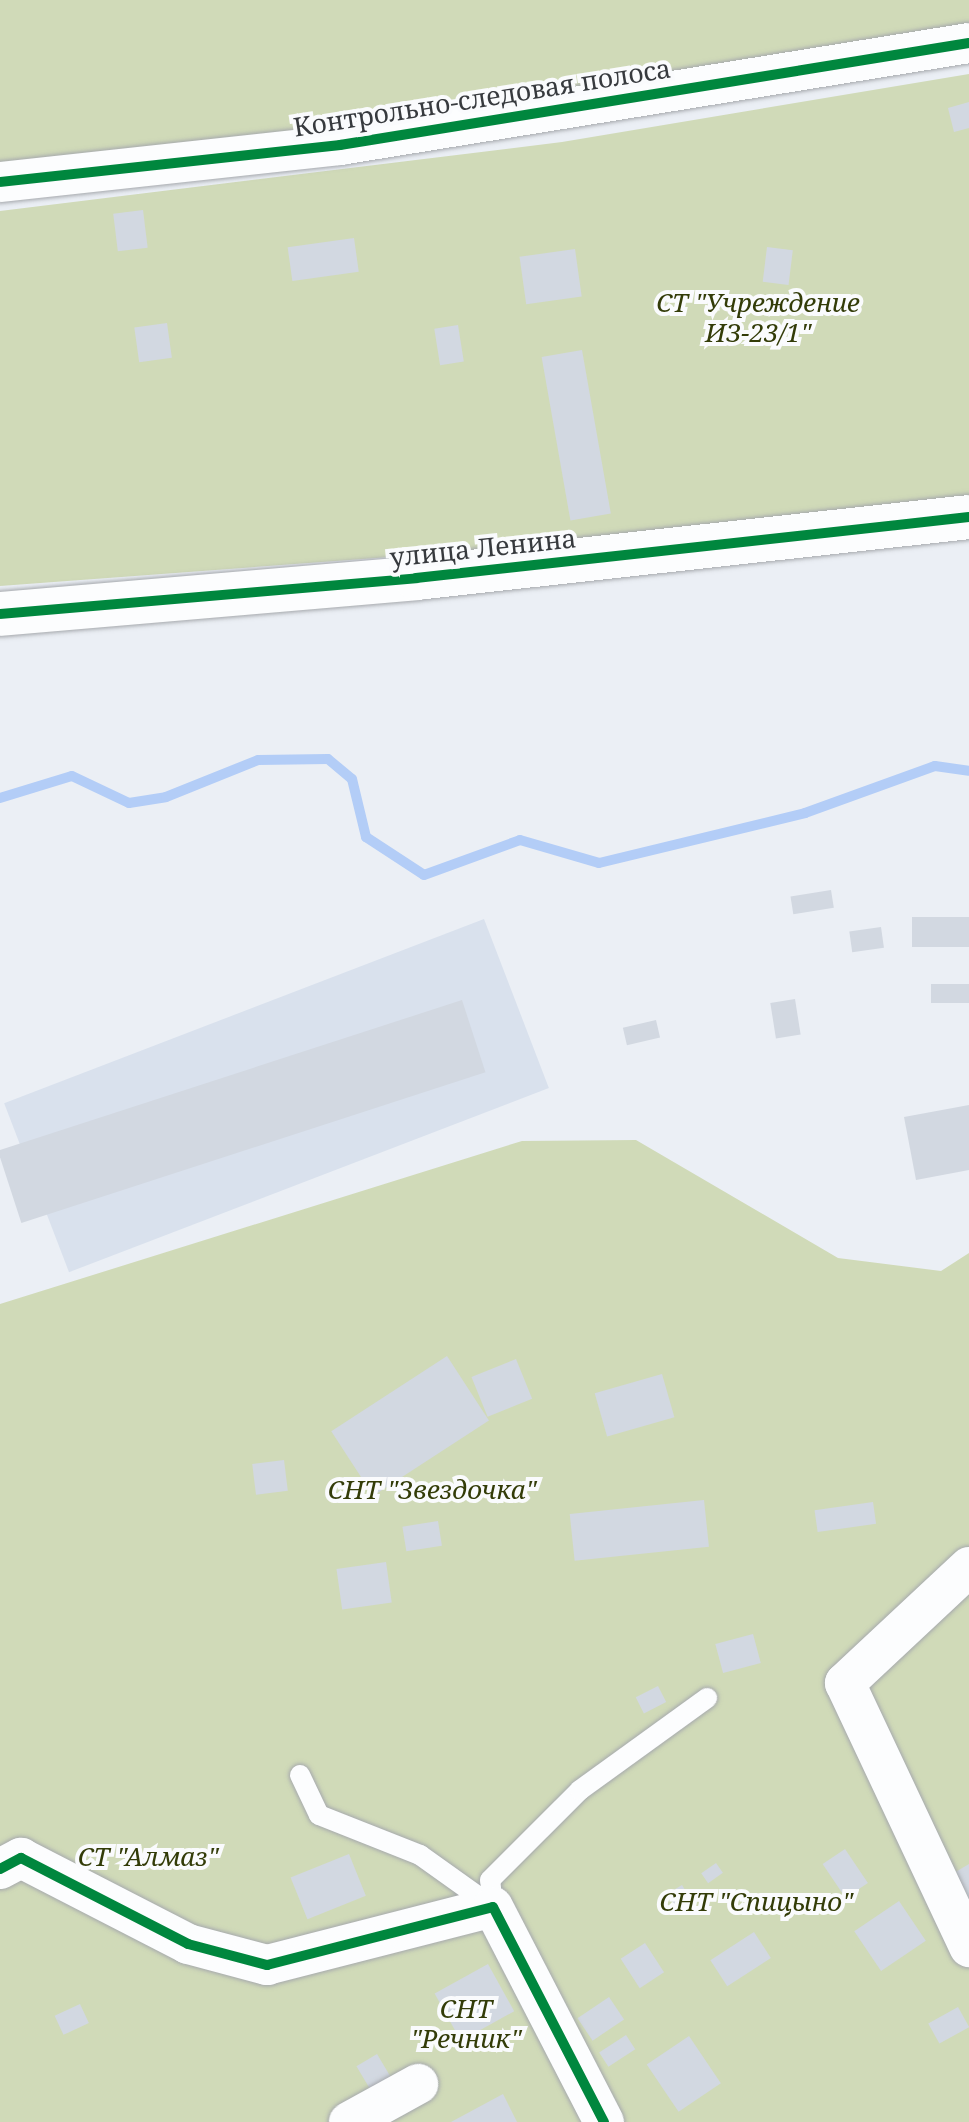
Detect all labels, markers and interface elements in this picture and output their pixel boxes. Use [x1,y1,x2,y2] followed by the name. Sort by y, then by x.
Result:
[291,53,673,143] street label: Контрольно-следовая полоса
[656,287,860,348] park label: СТ "Учреждение ИЗ-23/1"
[388,523,578,573] street label: улица Ленина
[328,1474,536,1506] park label: СНТ "Звездочка"
[78,1841,218,1873] park label: СТ "Алмаз"
[659,1886,853,1918] park label: СНТ "Спицыно"
[411,1993,521,2054] park label: СНТ "Речник"

